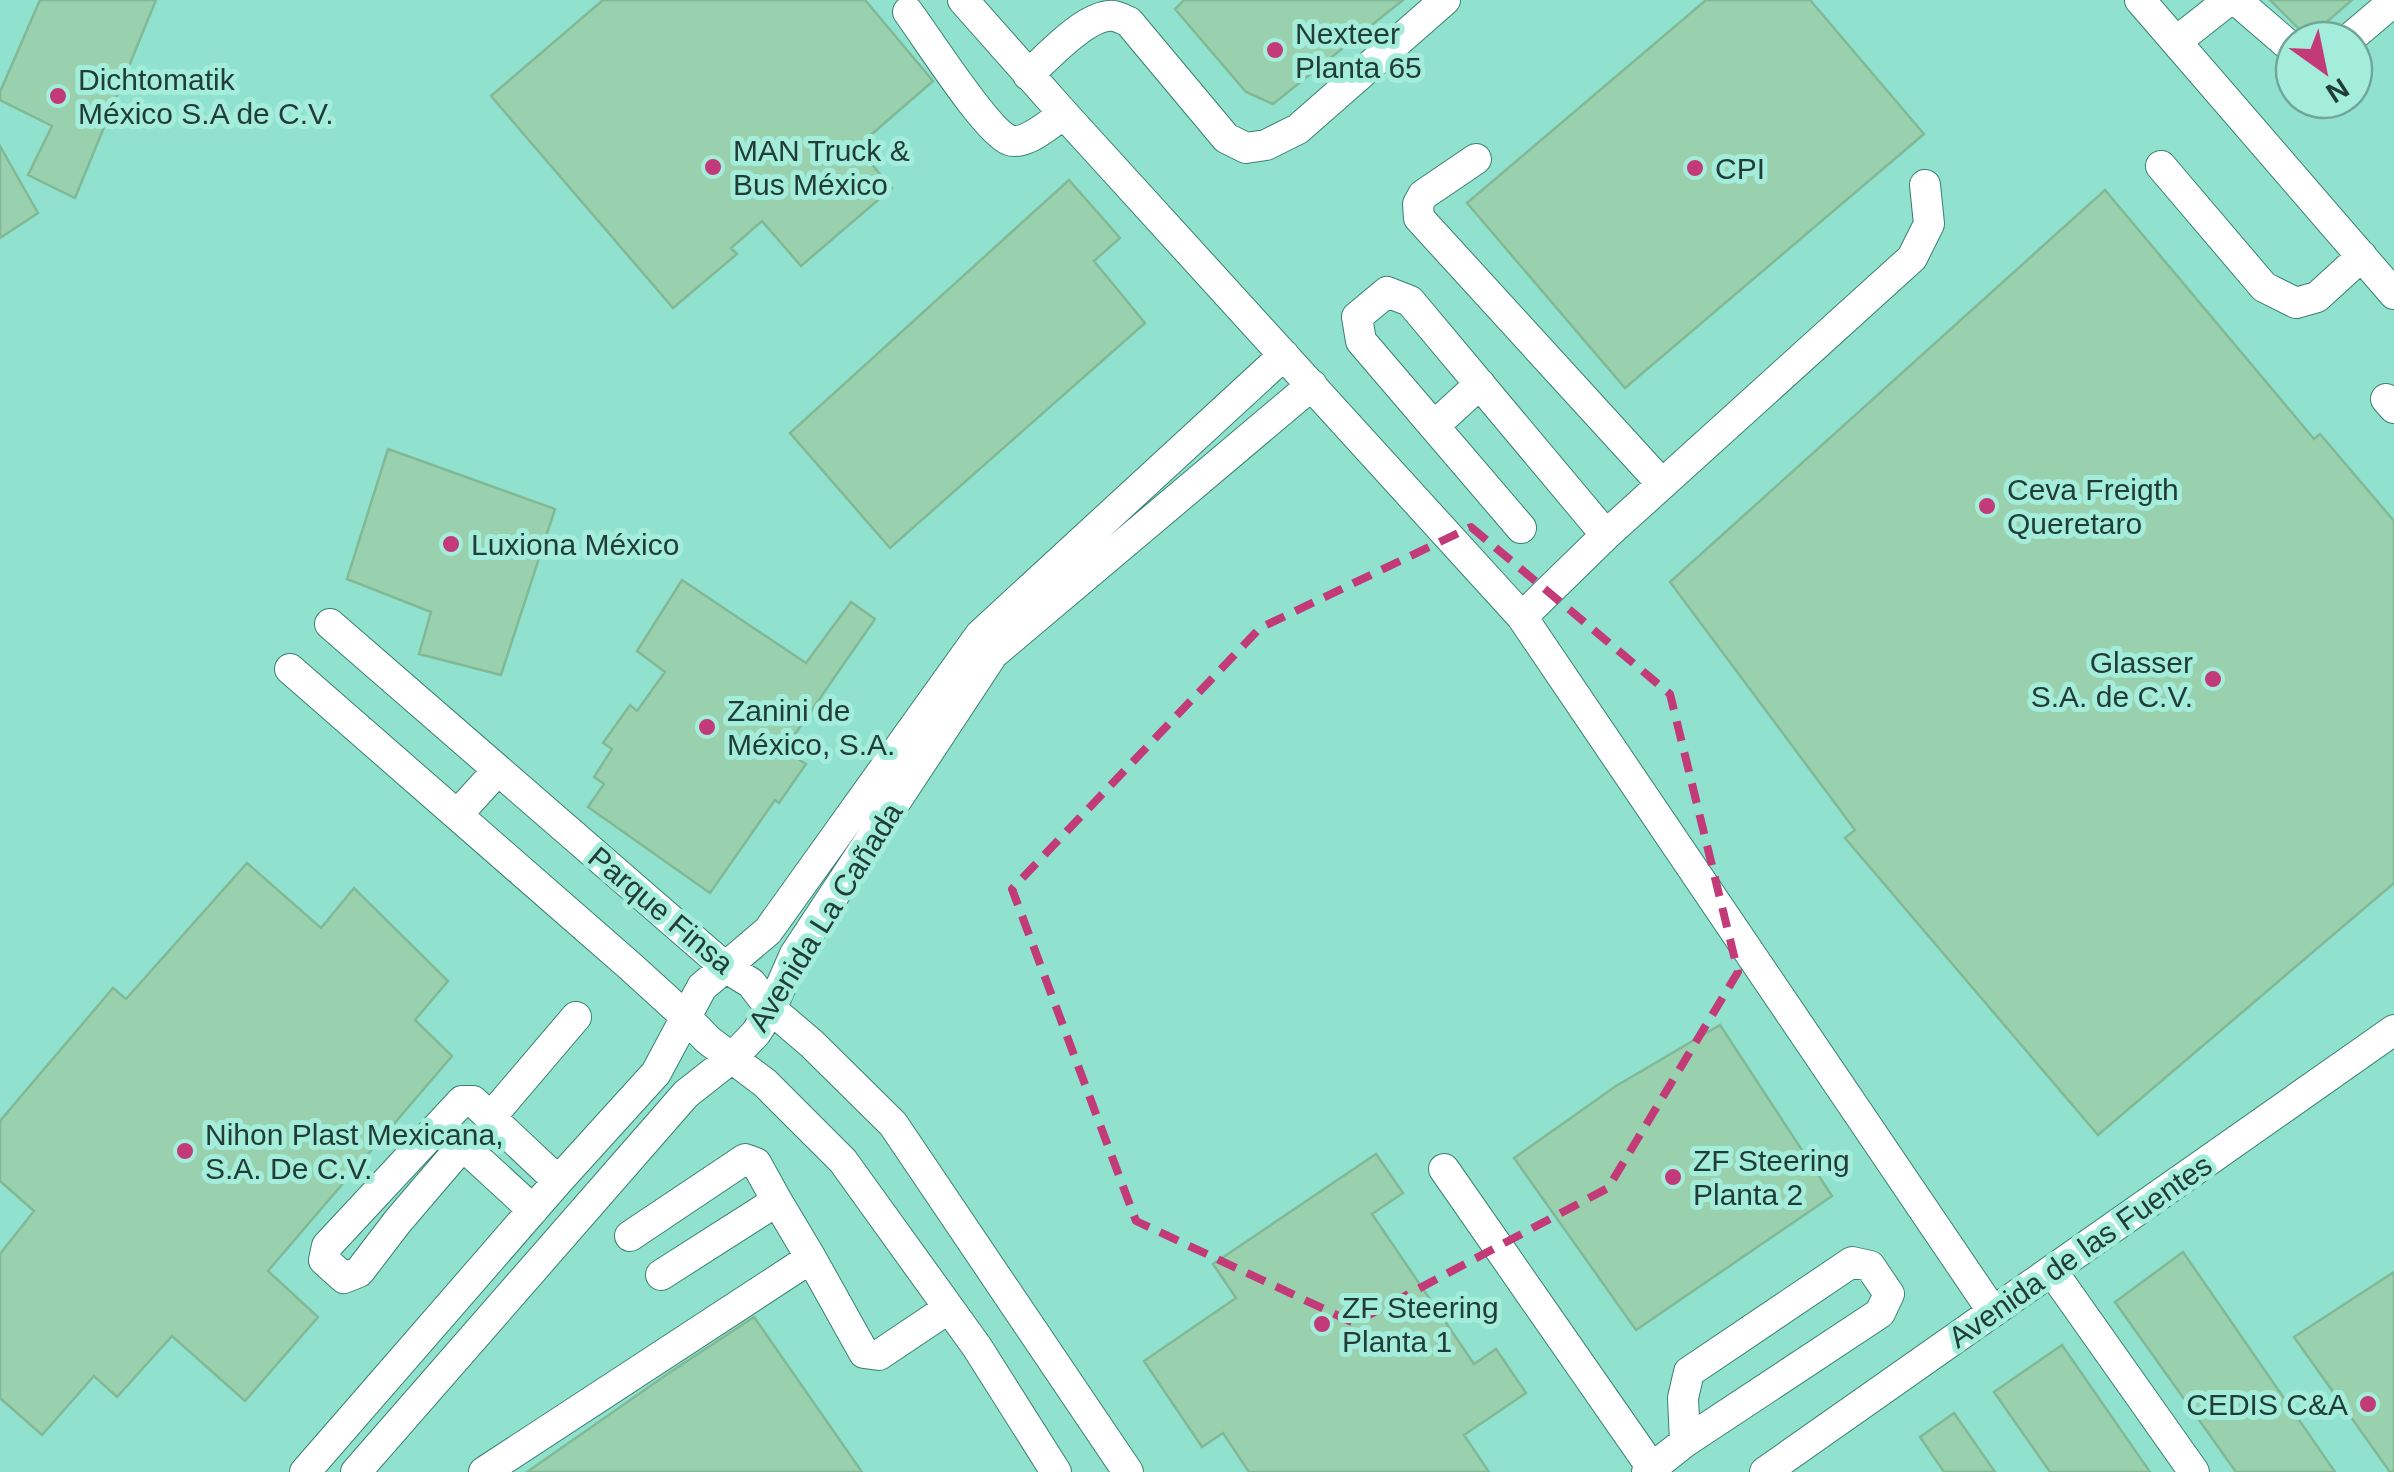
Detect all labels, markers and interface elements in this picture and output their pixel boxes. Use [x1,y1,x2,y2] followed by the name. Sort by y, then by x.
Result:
[1295,17,1422,84] place label: Nexteer Planta 65
[2274,20,2374,120] north arrow
[1264,39,1286,61] marker: Nexteer Planta 65
[78,63,334,130] place label: Dichtomatik México S.A de C.V.
[2320,72,2354,109] text: N
[47,85,69,107] marker: Dichtomatik México S.A de C.V.
[733,134,910,201] place label: MAN Truck & Bus México
[1715,152,1765,185] place label: CPI
[702,156,724,178] marker: MAN Truck & Bus México
[1684,157,1706,179] marker: CPI
[2007,473,2179,540] place label: Ceva Freigth Queretaro
[1976,495,1998,517] marker: Ceva Freigth Queretaro
[471,528,679,561] place label: Luxiona México
[440,533,462,555] marker: Luxiona México
[2031,646,2193,713] place label: Glasser S.A. de C.V.
[2202,668,2224,690] marker: Glasser S.A. de C.V.
[727,694,895,761] place label: Zanini de México, S.A.
[696,716,718,738] marker: Zanini de México, S.A.
[741,796,909,1037] street label: Avenida La Cañada
[582,840,740,980] street label: Parque Finsa
[205,1118,503,1185] place label: Nihon Plast Mexicana, S.A. De C.V.
[174,1140,196,1162] marker: Nihon Plast Mexicana, S.A. De C.V.
[1693,1144,1850,1211] place label: ZF Steering Planta 2
[1942,1148,2218,1354] street label: Avenida de las Fuentes
[1662,1166,1684,1188] marker: ZF Steering Planta 2
[1342,1291,1499,1358] place label: ZF Steering Planta 1
[1311,1313,1333,1335] marker: ZF Steering Planta 1
[2186,1388,2348,1421] place label: CEDIS C&A
[2357,1393,2379,1415] marker: CEDIS C&A

